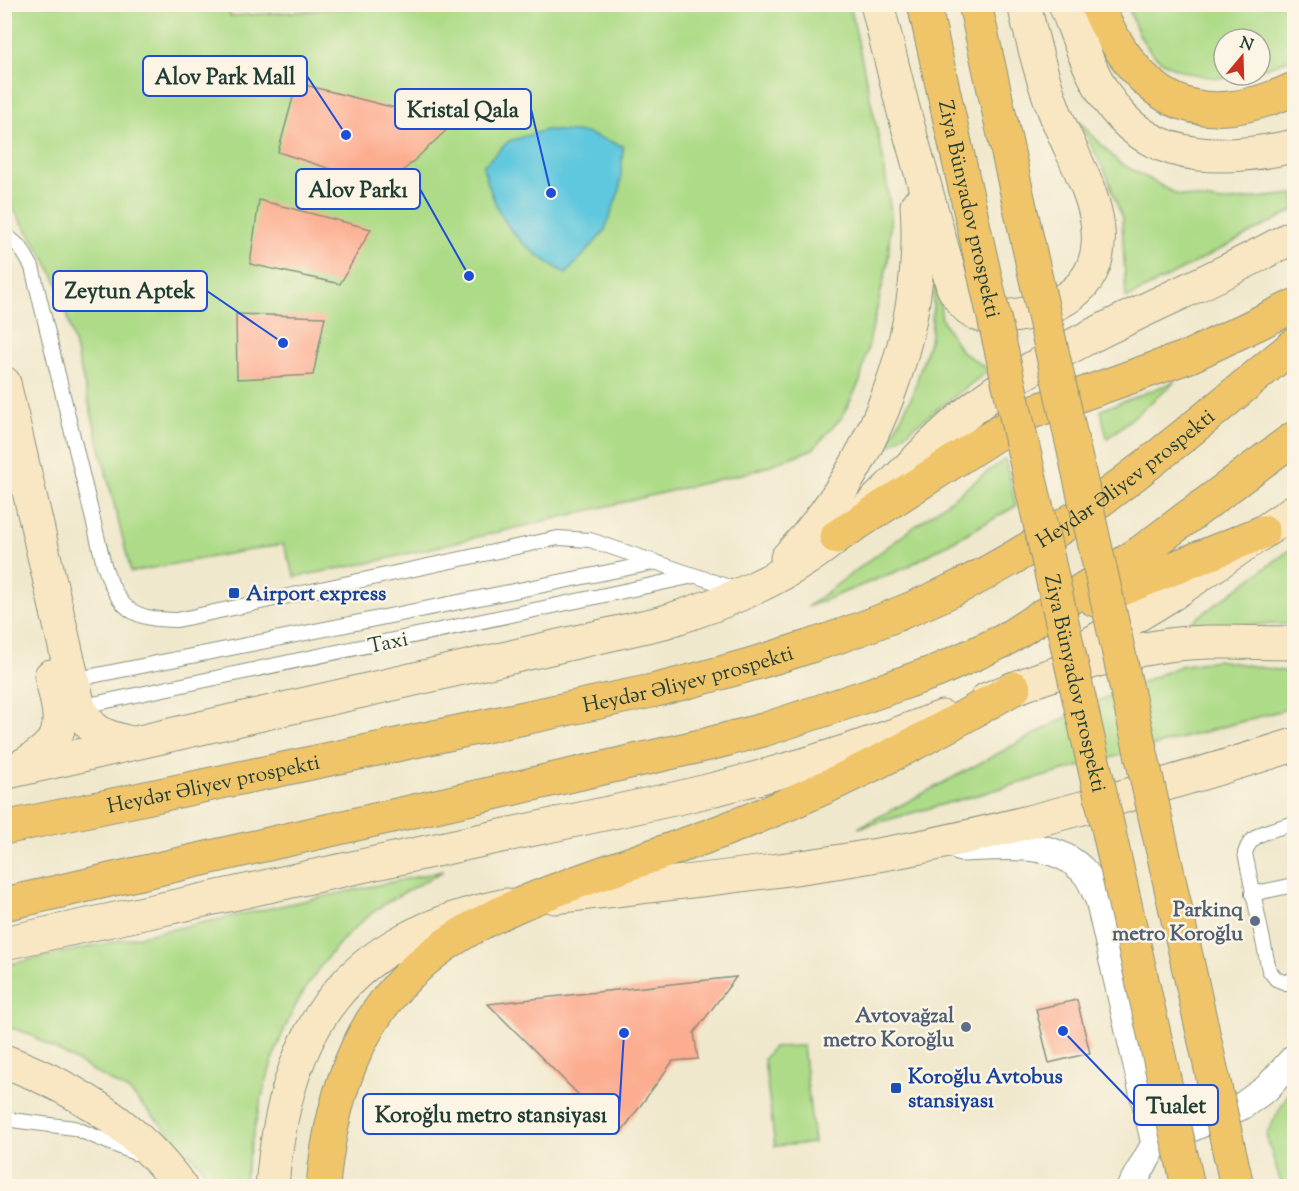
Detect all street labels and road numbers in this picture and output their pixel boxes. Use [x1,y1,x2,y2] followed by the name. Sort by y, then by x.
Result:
[929,98,1007,321] street label: Ziya Bünyadov prospekti
[1031,403,1222,557] street label: Heydər Əliyev prospekti
[1035,572,1113,796] street label: Ziya Bünyadov prospekti
[366,625,411,663] street label: Taxi
[580,639,798,722] street label: Heydər Əliyev prospekti
[105,749,323,823] street label: Heydər Əliyev prospekti

